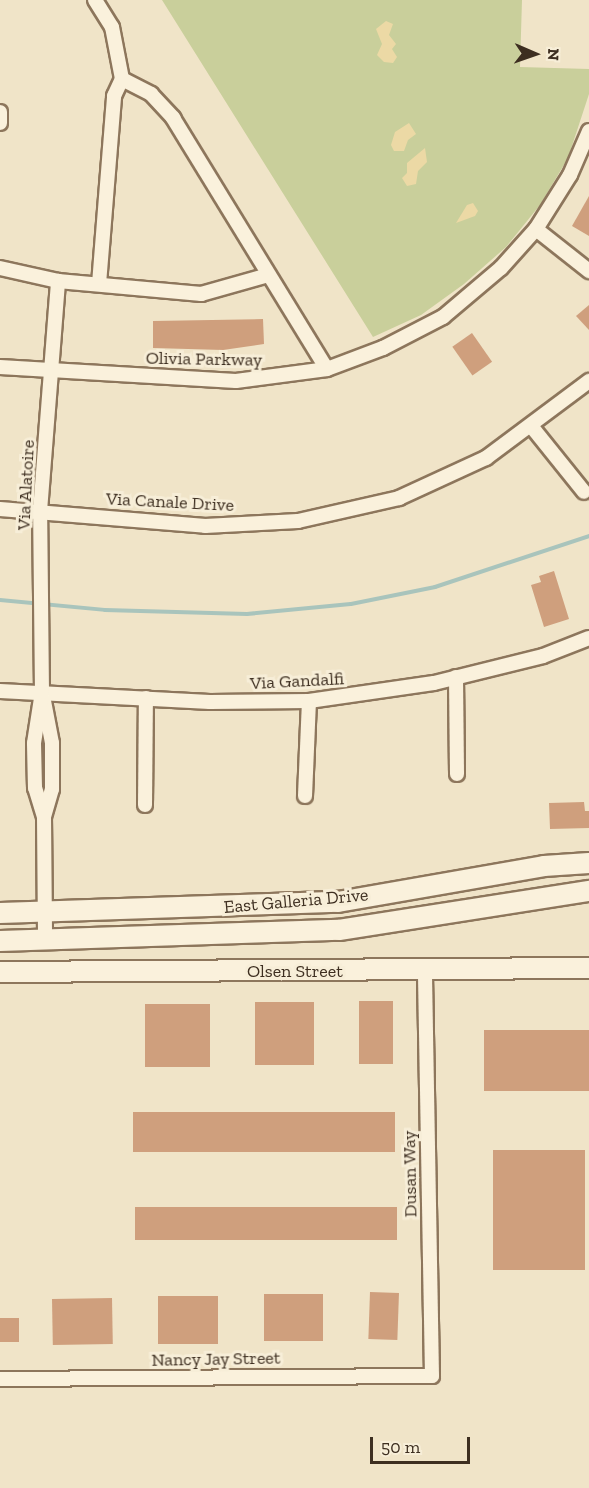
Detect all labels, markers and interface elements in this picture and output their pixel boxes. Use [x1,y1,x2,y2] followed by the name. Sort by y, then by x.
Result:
[505,24,565,84] north arrow
[544,48,563,61] text: N
[146,347,262,371] street label: Olivia Parkway
[13,439,39,531] street label: Via Alatoire
[105,488,235,516] street label: Via Canale Drive
[249,668,345,694] street label: Via Gandalfi
[223,884,369,918] street label: East Galleria Drive
[247,960,343,982] street label: Olsen Street
[398,1130,422,1218] street label: Dusan Way
[151,1347,281,1371] street label: Nancy Jay Street
[373,1425,474,1463] scale bar
[381,1436,420,1458] text: 50 m

